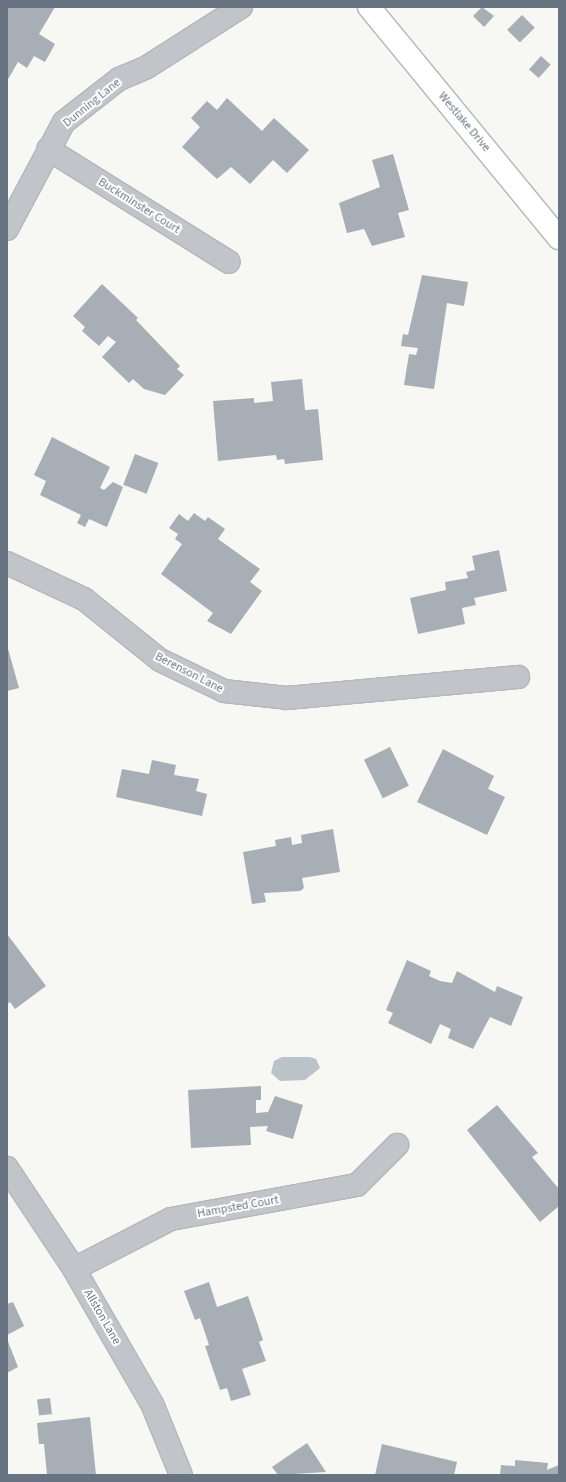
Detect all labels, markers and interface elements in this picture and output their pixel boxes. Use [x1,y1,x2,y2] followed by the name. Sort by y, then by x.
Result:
[61,76,123,130] street label: Dunning Lane
[435,89,493,155] street label: Westlake Drive
[95,175,183,237] street label: Buckminster Court
[153,650,225,696] street label: Berenson Lane
[196,1193,280,1221] street label: Hampsted Court
[80,1287,124,1347] street label: Allston Lane

